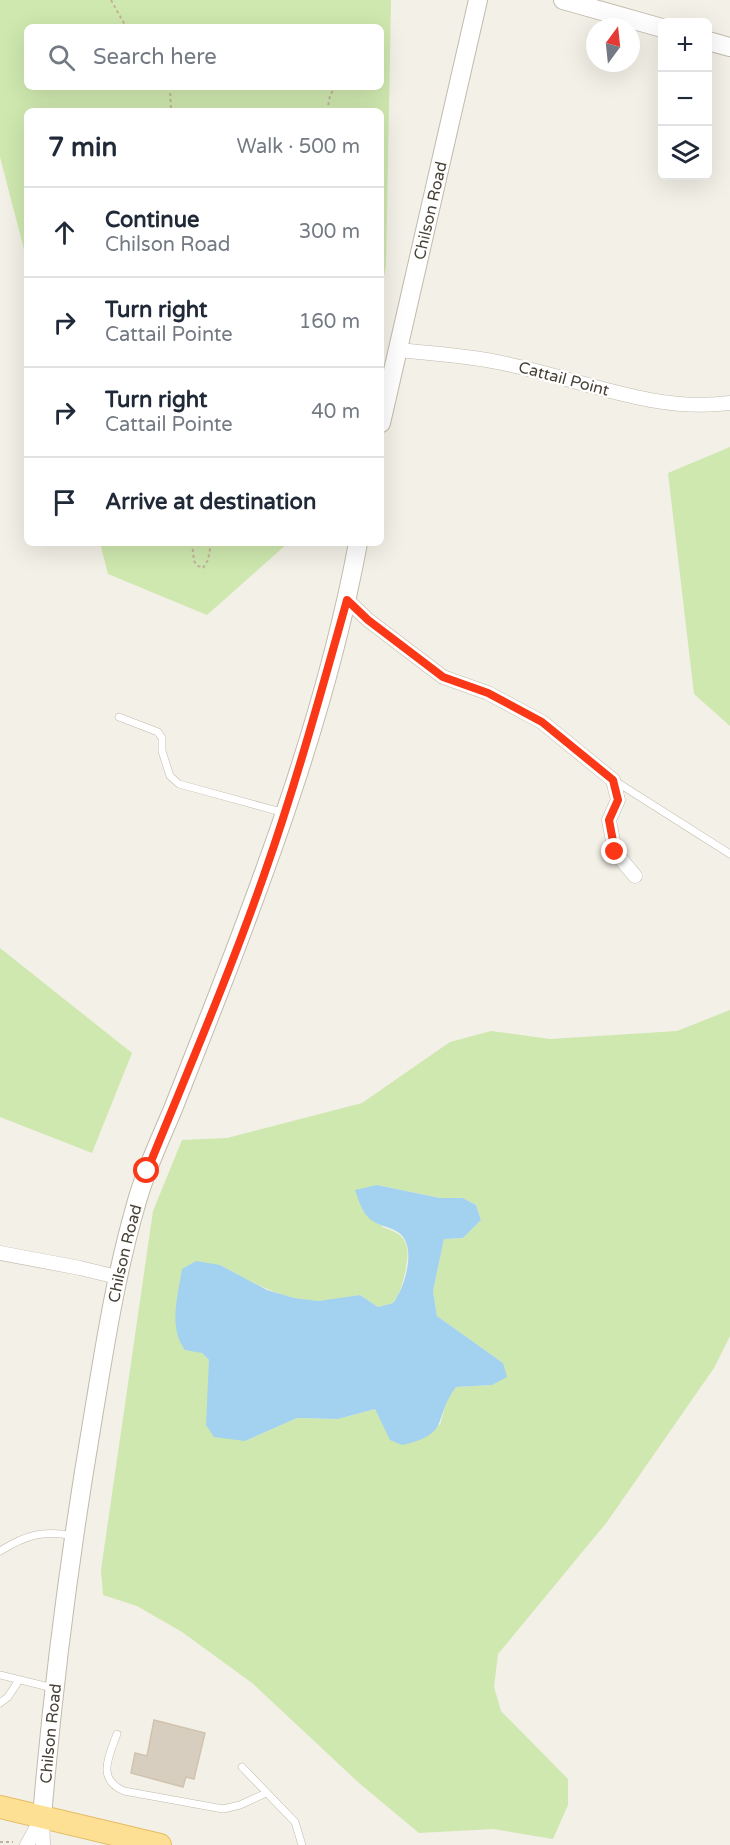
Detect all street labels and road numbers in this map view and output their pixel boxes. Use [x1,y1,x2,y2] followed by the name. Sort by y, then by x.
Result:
[410,160,452,262] street label: Chilson Road
[516,357,611,401] street label: Cattail Point
[104,1202,147,1304] street label: Chilson Road
[36,1682,66,1784] street label: Chilson Road

